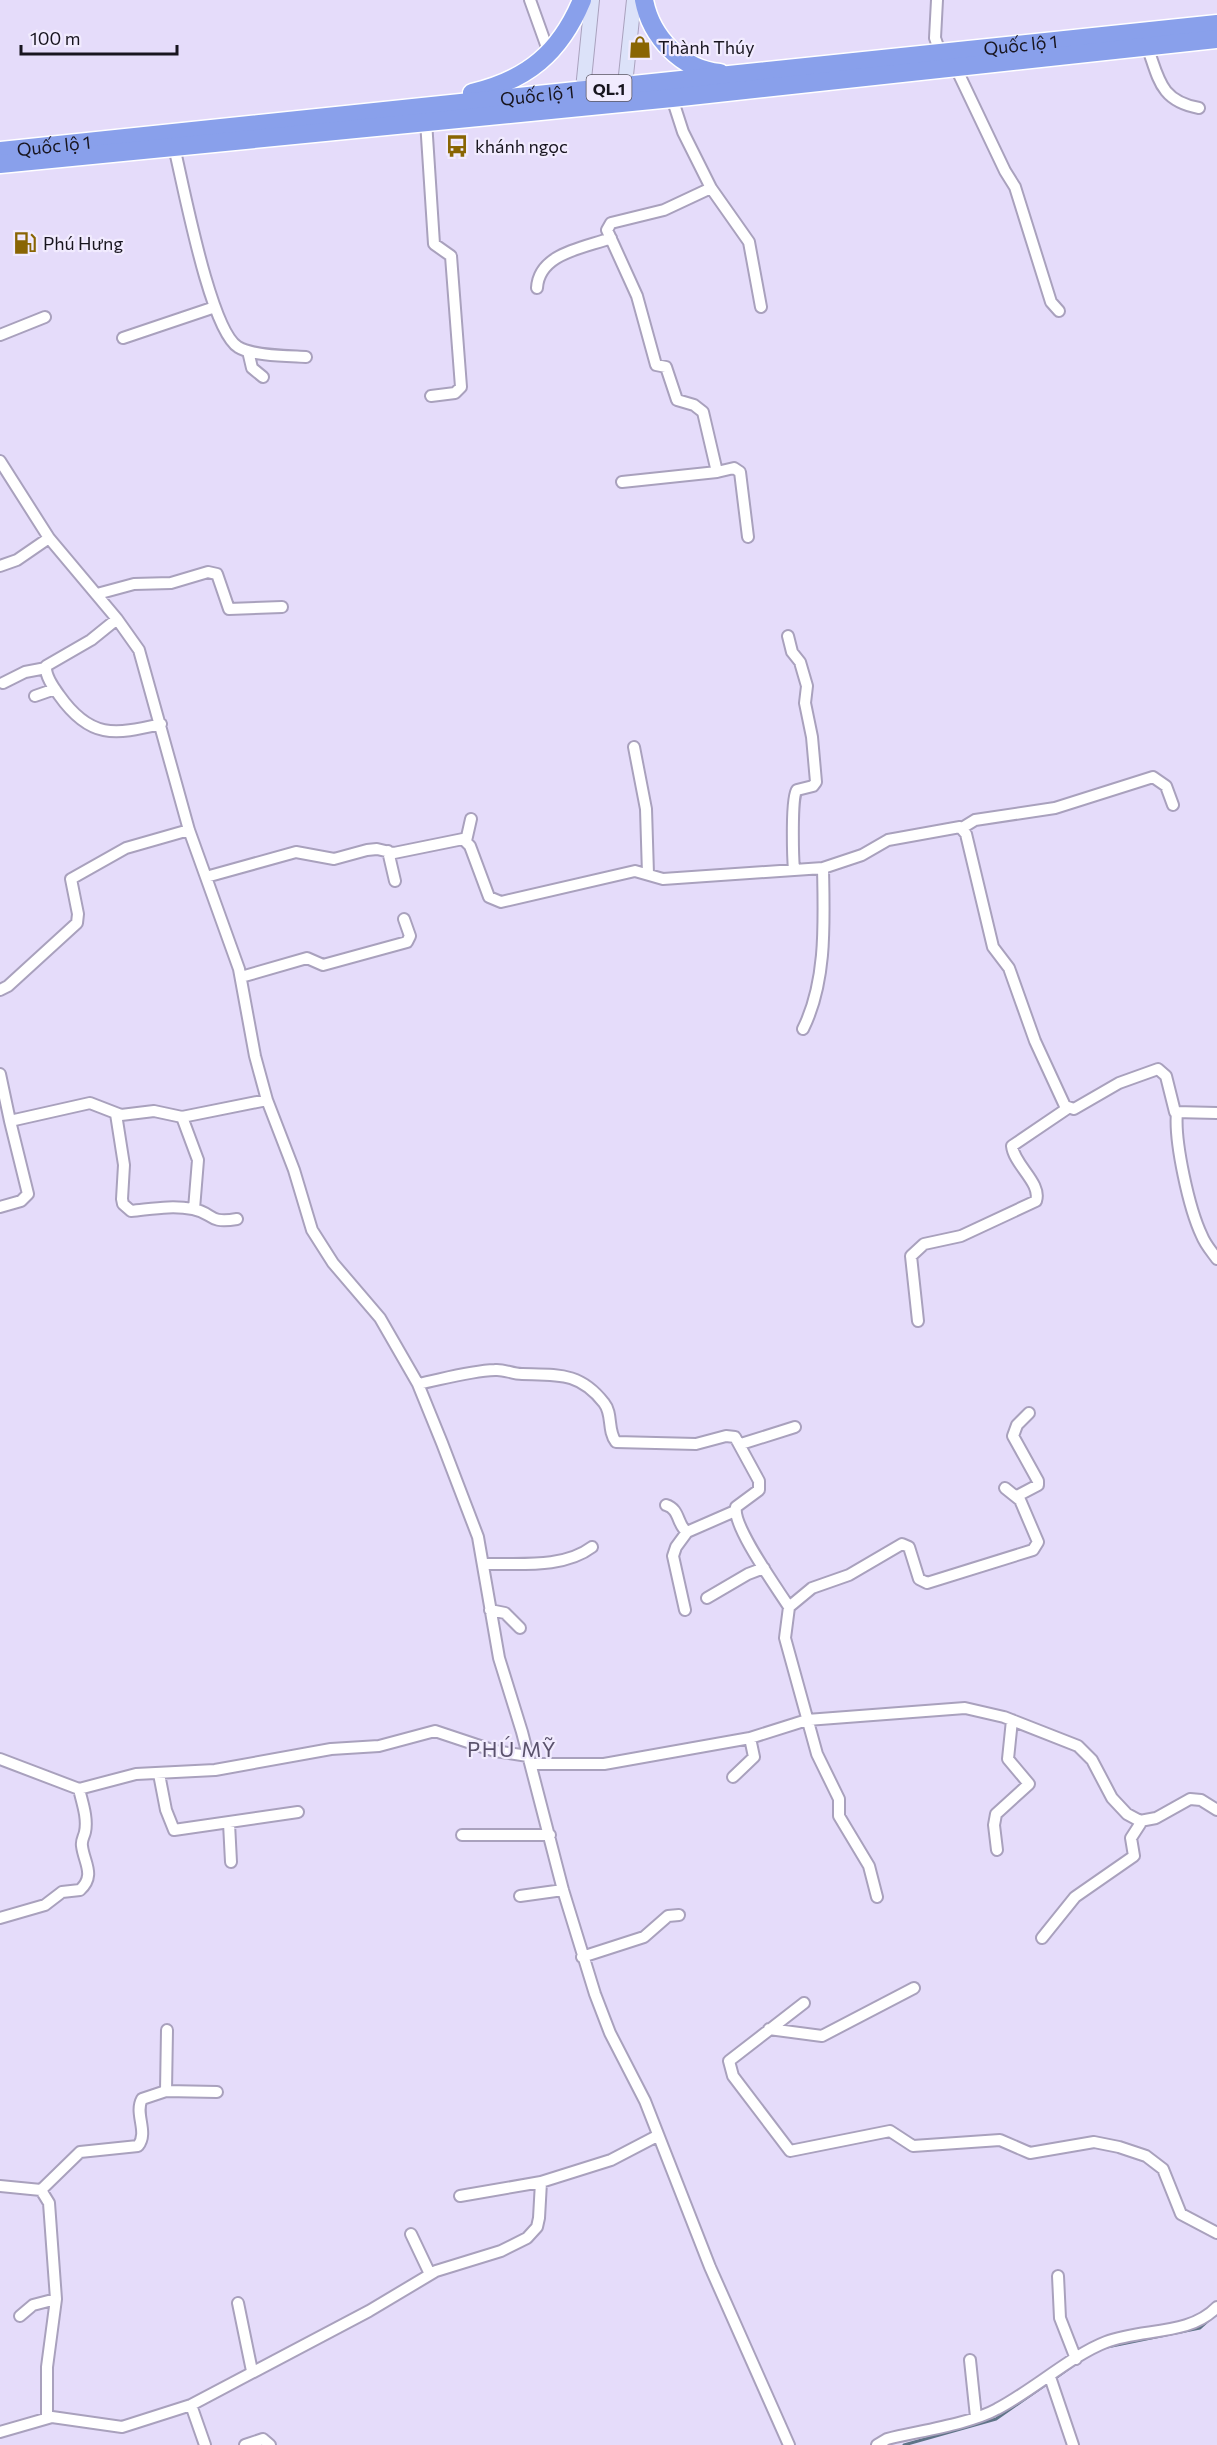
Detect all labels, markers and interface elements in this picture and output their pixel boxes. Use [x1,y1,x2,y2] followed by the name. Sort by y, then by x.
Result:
[21,18,177,56] scale bar
[30,27,80,49] text: 100 m
[982,30,1059,59] street label: Quốc lộ 1
[627,34,653,60] shop icon: Thành Thúy
[658,36,754,58] place label: Thành Thúy
[586,75,632,101] road number: QL.1
[499,80,575,110] street label: Quốc lộ 1
[16,131,92,160] street label: Quốc lộ 1
[444,133,470,159] bus stop icon: khánh ngọc
[475,135,568,157] place label: khánh ngọc
[12,230,38,256] fuel station icon: Phú Hưng
[43,232,123,254] place label: Phú Hưng
[467,1736,557,1761] district label: PHÚ MỸ

